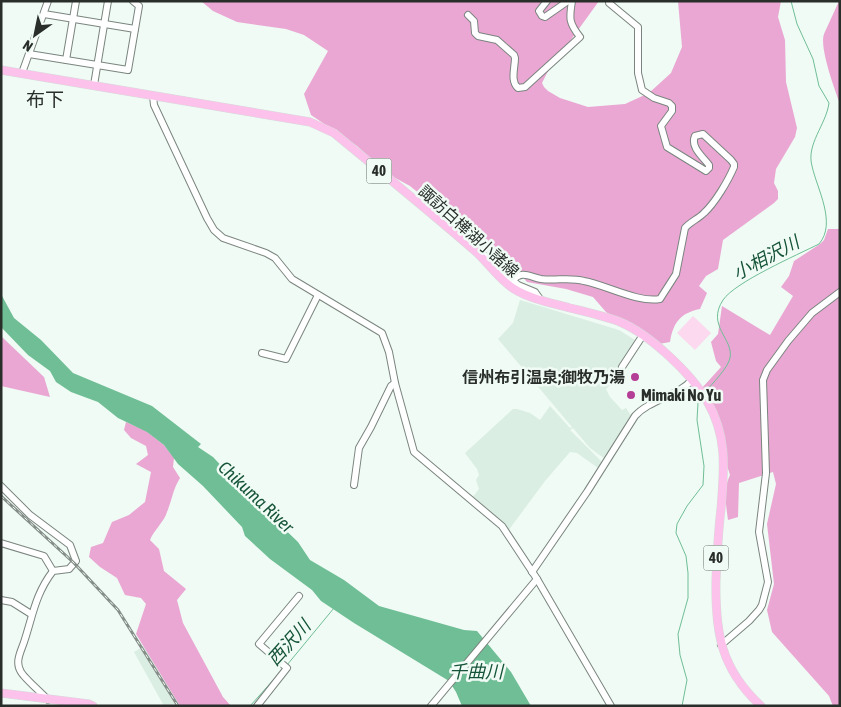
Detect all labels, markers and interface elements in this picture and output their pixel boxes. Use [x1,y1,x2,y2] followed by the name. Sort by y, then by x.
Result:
[10,10,60,60] north arrow
[20,37,36,55] text: N
[26,88,64,110] district label: 布下
[366,158,392,184] road number: 40
[415,181,523,281] street label: 諏訪白樺湖小諸線
[729,230,804,284] water label: 小相沢川
[461,368,625,386] place label: 信州布引温泉;御牧乃湯
[629,371,641,383] marker: 信州布引温泉;御牧乃湯
[641,386,721,404] place label: Mimaki No Yu
[625,389,637,401] marker: Mimaki No Yu
[214,456,299,537] water label: Chikuma River
[704,546,728,570] road number: 40
[263,614,316,670] water label: 西沢川
[449,661,505,682] water label: 千曲川

